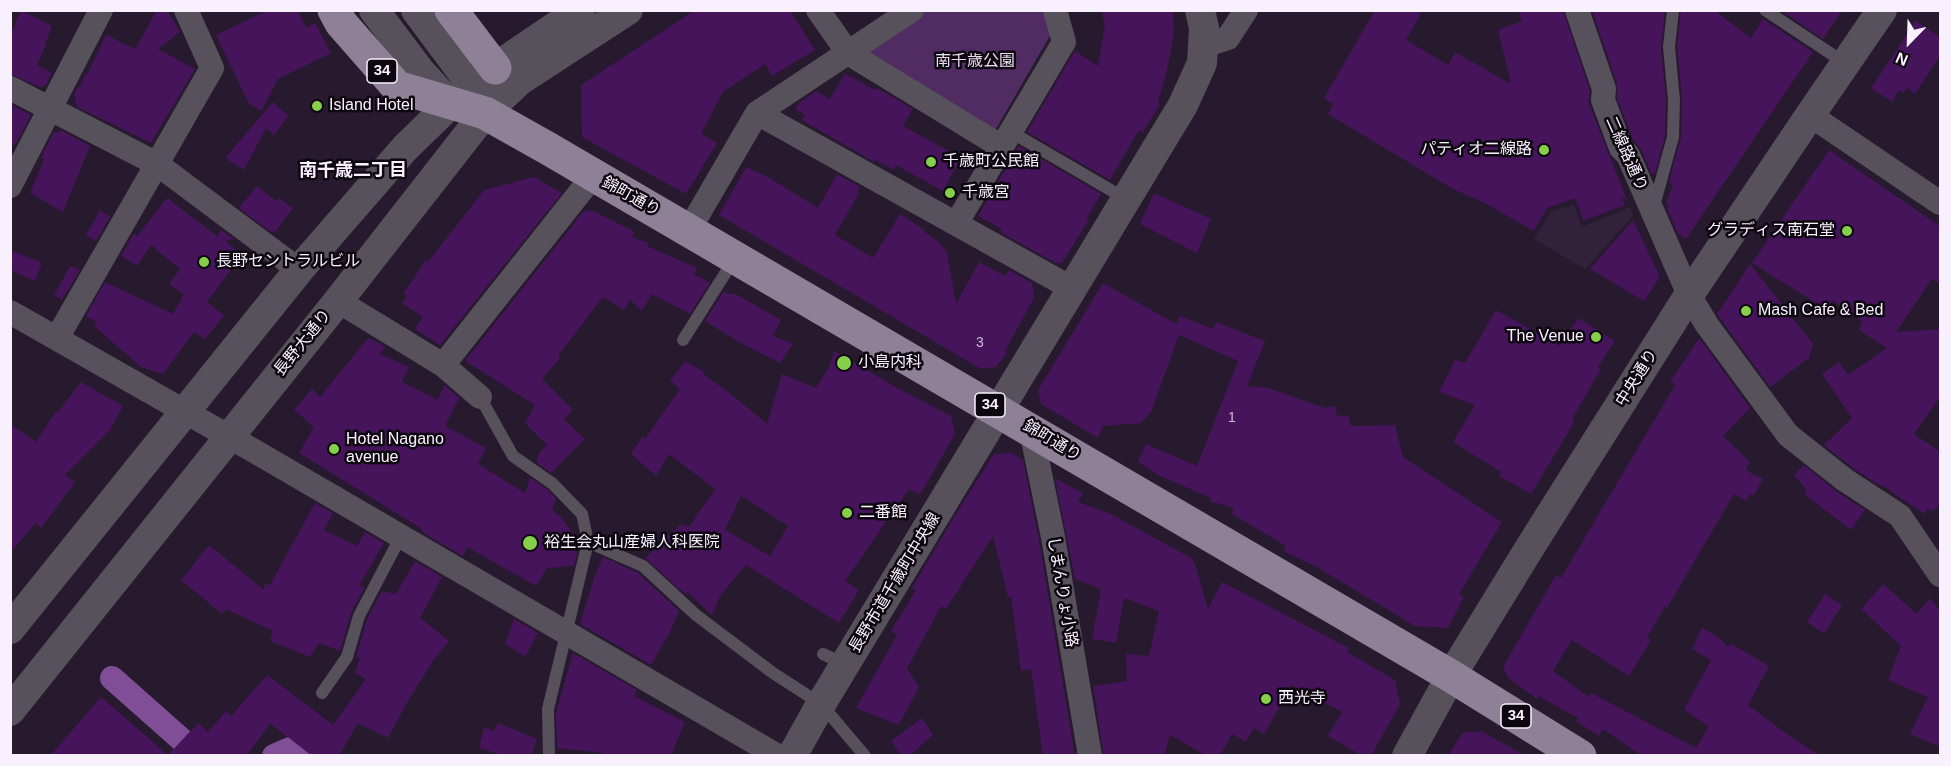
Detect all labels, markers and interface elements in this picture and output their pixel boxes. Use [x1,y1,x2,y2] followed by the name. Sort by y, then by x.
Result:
[1879,12,1939,72] north arrow
[1893,49,1910,69] text: N
[935,52,1015,72] park label: 南千歳公園
[367,59,397,83] road number: 34
[329,96,413,116] place label: Island Hotel
[310,99,324,113] marker: Island Hotel
[1601,114,1651,194] street label: 二線路通り
[1420,140,1532,160] place label: パティオ二線路
[1537,143,1551,157] marker: パティオ二線路
[943,152,1039,172] place label: 千歳町公民館
[924,155,938,169] marker: 千歳町公民館
[299,160,407,182] district label: 南千歳二丁目
[598,173,664,221] street label: 錦町通り
[962,183,1010,203] place label: 千歳宮
[943,186,957,200] marker: 千歳宮
[1707,221,1835,241] place label: グラディス南石堂
[1840,224,1854,238] marker: グラディス南石堂
[216,252,360,272] place label: 長野セントラルビル
[197,255,211,269] marker: 長野セントラルビル
[1758,301,1883,321] place label: Mash Cafe & Bed
[1739,304,1753,318] marker: Mash Cafe & Bed
[270,306,336,380] street label: 長野大通り
[1507,327,1584,347] place label: The Venue
[1589,330,1603,344] marker: The Venue
[976,335,984,351] house number: 3
[1612,346,1662,410] street label: 中央通り
[858,353,922,373] place label: 小島内科
[835,354,853,372] marker: 小島内科
[975,393,1005,417] road number: 34
[1228,410,1236,426] house number: 1
[1020,416,1084,466] street label: 錦町通り
[346,430,444,468] place label: Hotel Nagano avenue
[327,442,341,456] marker: Hotel Nagano avenue
[859,503,907,523] place label: 二番館
[840,506,854,520] marker: 二番館
[846,509,944,657] street label: 長野市道千歳町中央線
[544,533,720,553] place label: 裕生会丸山産婦人科医院
[521,534,539,552] marker: 裕生会丸山産婦人科医院
[1043,535,1081,649] street label: しまんりょ小路
[1278,689,1326,709] place label: 西光寺
[1259,692,1273,706] marker: 西光寺
[1501,704,1531,728] road number: 34

